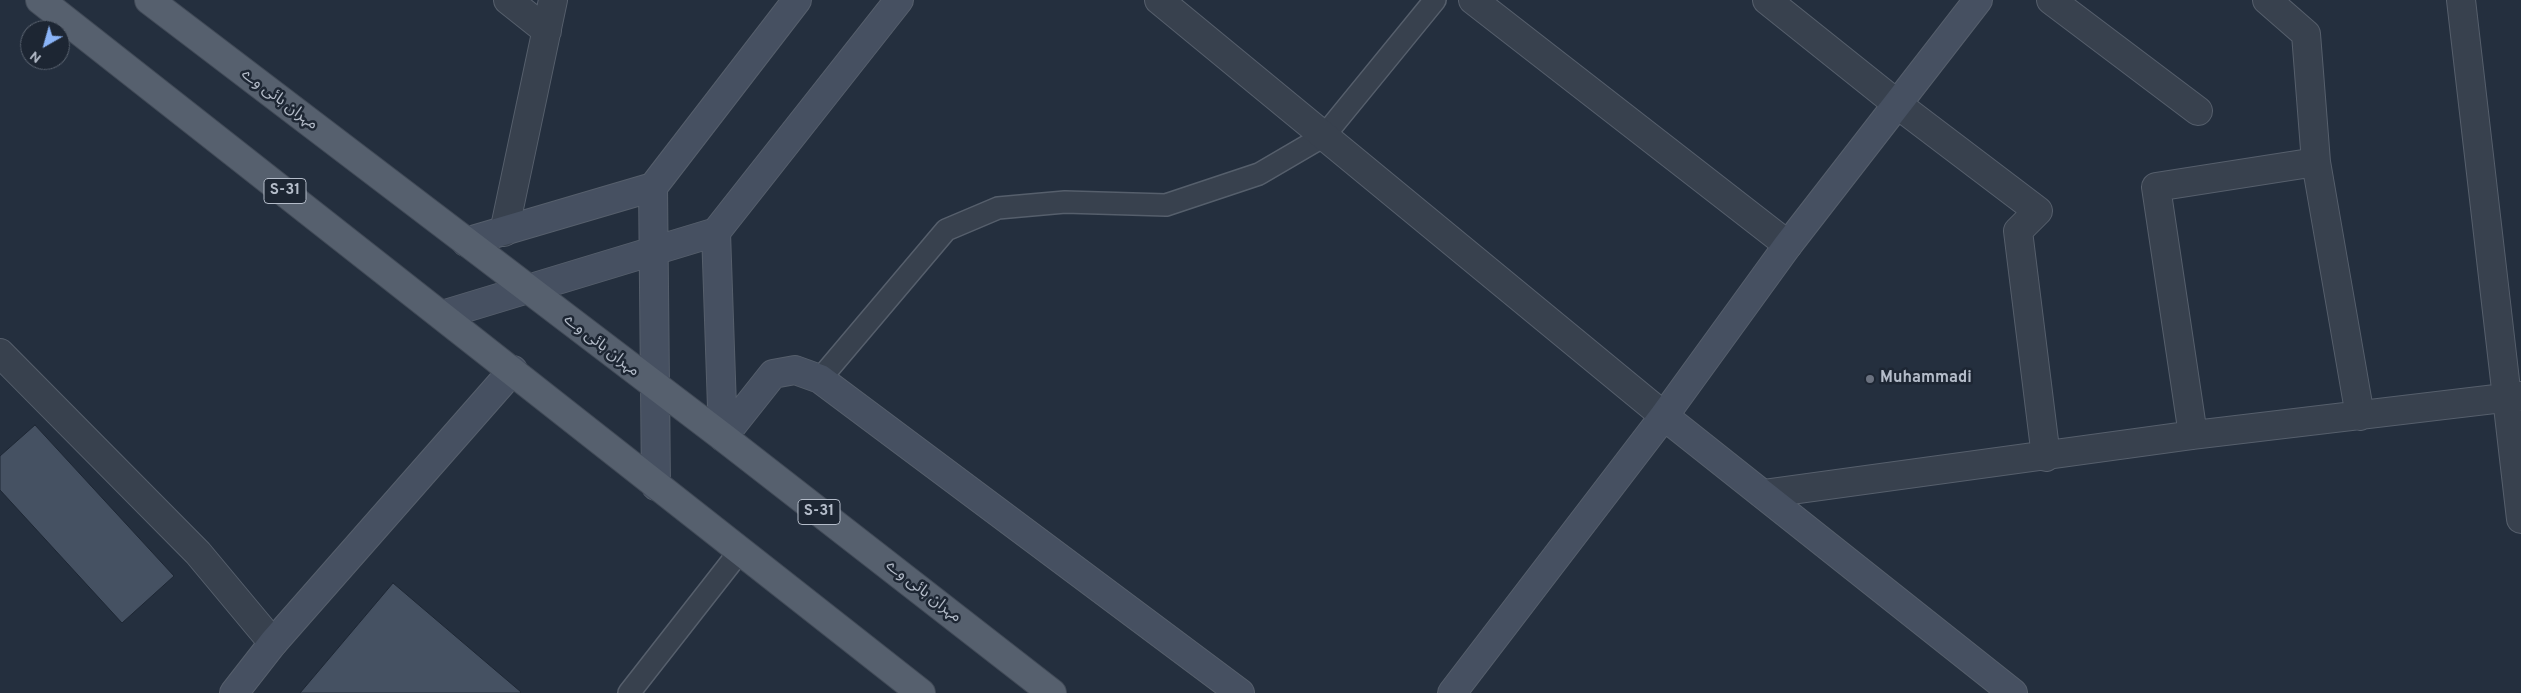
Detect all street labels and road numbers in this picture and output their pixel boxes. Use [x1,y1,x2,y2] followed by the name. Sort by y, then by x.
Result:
[237,65,321,135] street label: مہران ہائی وے
[264,178,306,204] road number: S-31
[559,310,643,382] street label: مہران ہائی وے
[798,500,840,524] road number: S-31
[881,556,965,628] street label: مہران ہائی وے

